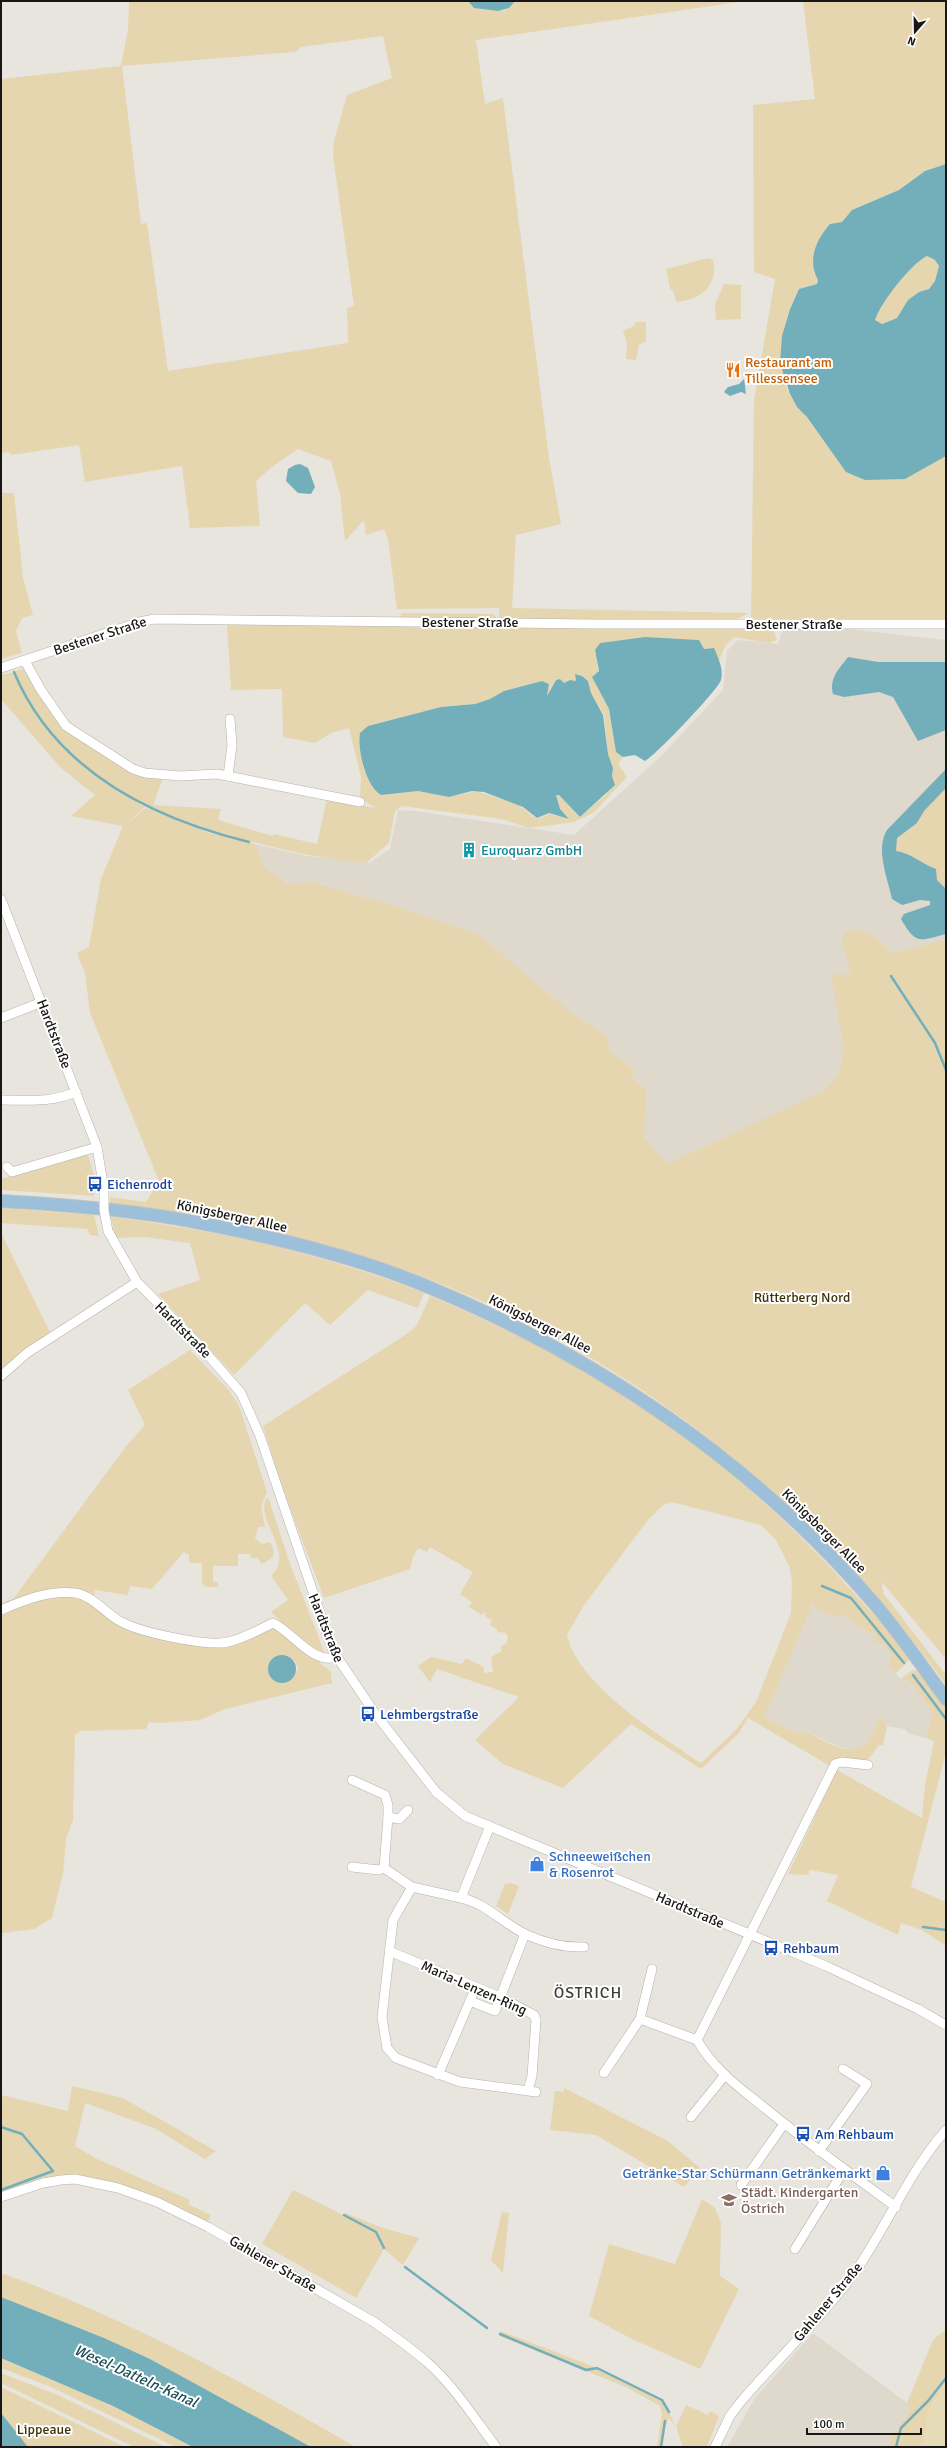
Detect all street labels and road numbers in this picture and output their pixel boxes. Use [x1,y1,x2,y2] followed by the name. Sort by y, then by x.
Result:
[51,613,149,659] street label: Bestener Straße
[422,614,518,631] street label: Bestener Straße
[746,616,842,633] street label: Bestener Straße
[33,997,75,1071] street label: Hardtstraße
[175,1196,289,1236] street label: Königsberger Allee
[486,1291,594,1357] street label: Königsberger Allee
[151,1298,215,1362] street label: Hardtstraße
[778,1485,870,1577] street label: Königsberger Allee
[304,1591,348,1665] street label: Hardtstraße
[653,1888,727,1932] street label: Hardtstraße
[418,1957,530,2019] street label: Maria-Lenzen-Ring
[226,2232,320,2296] street label: Gahlener Straße
[790,2259,866,2345] street label: Gahlener Straße

